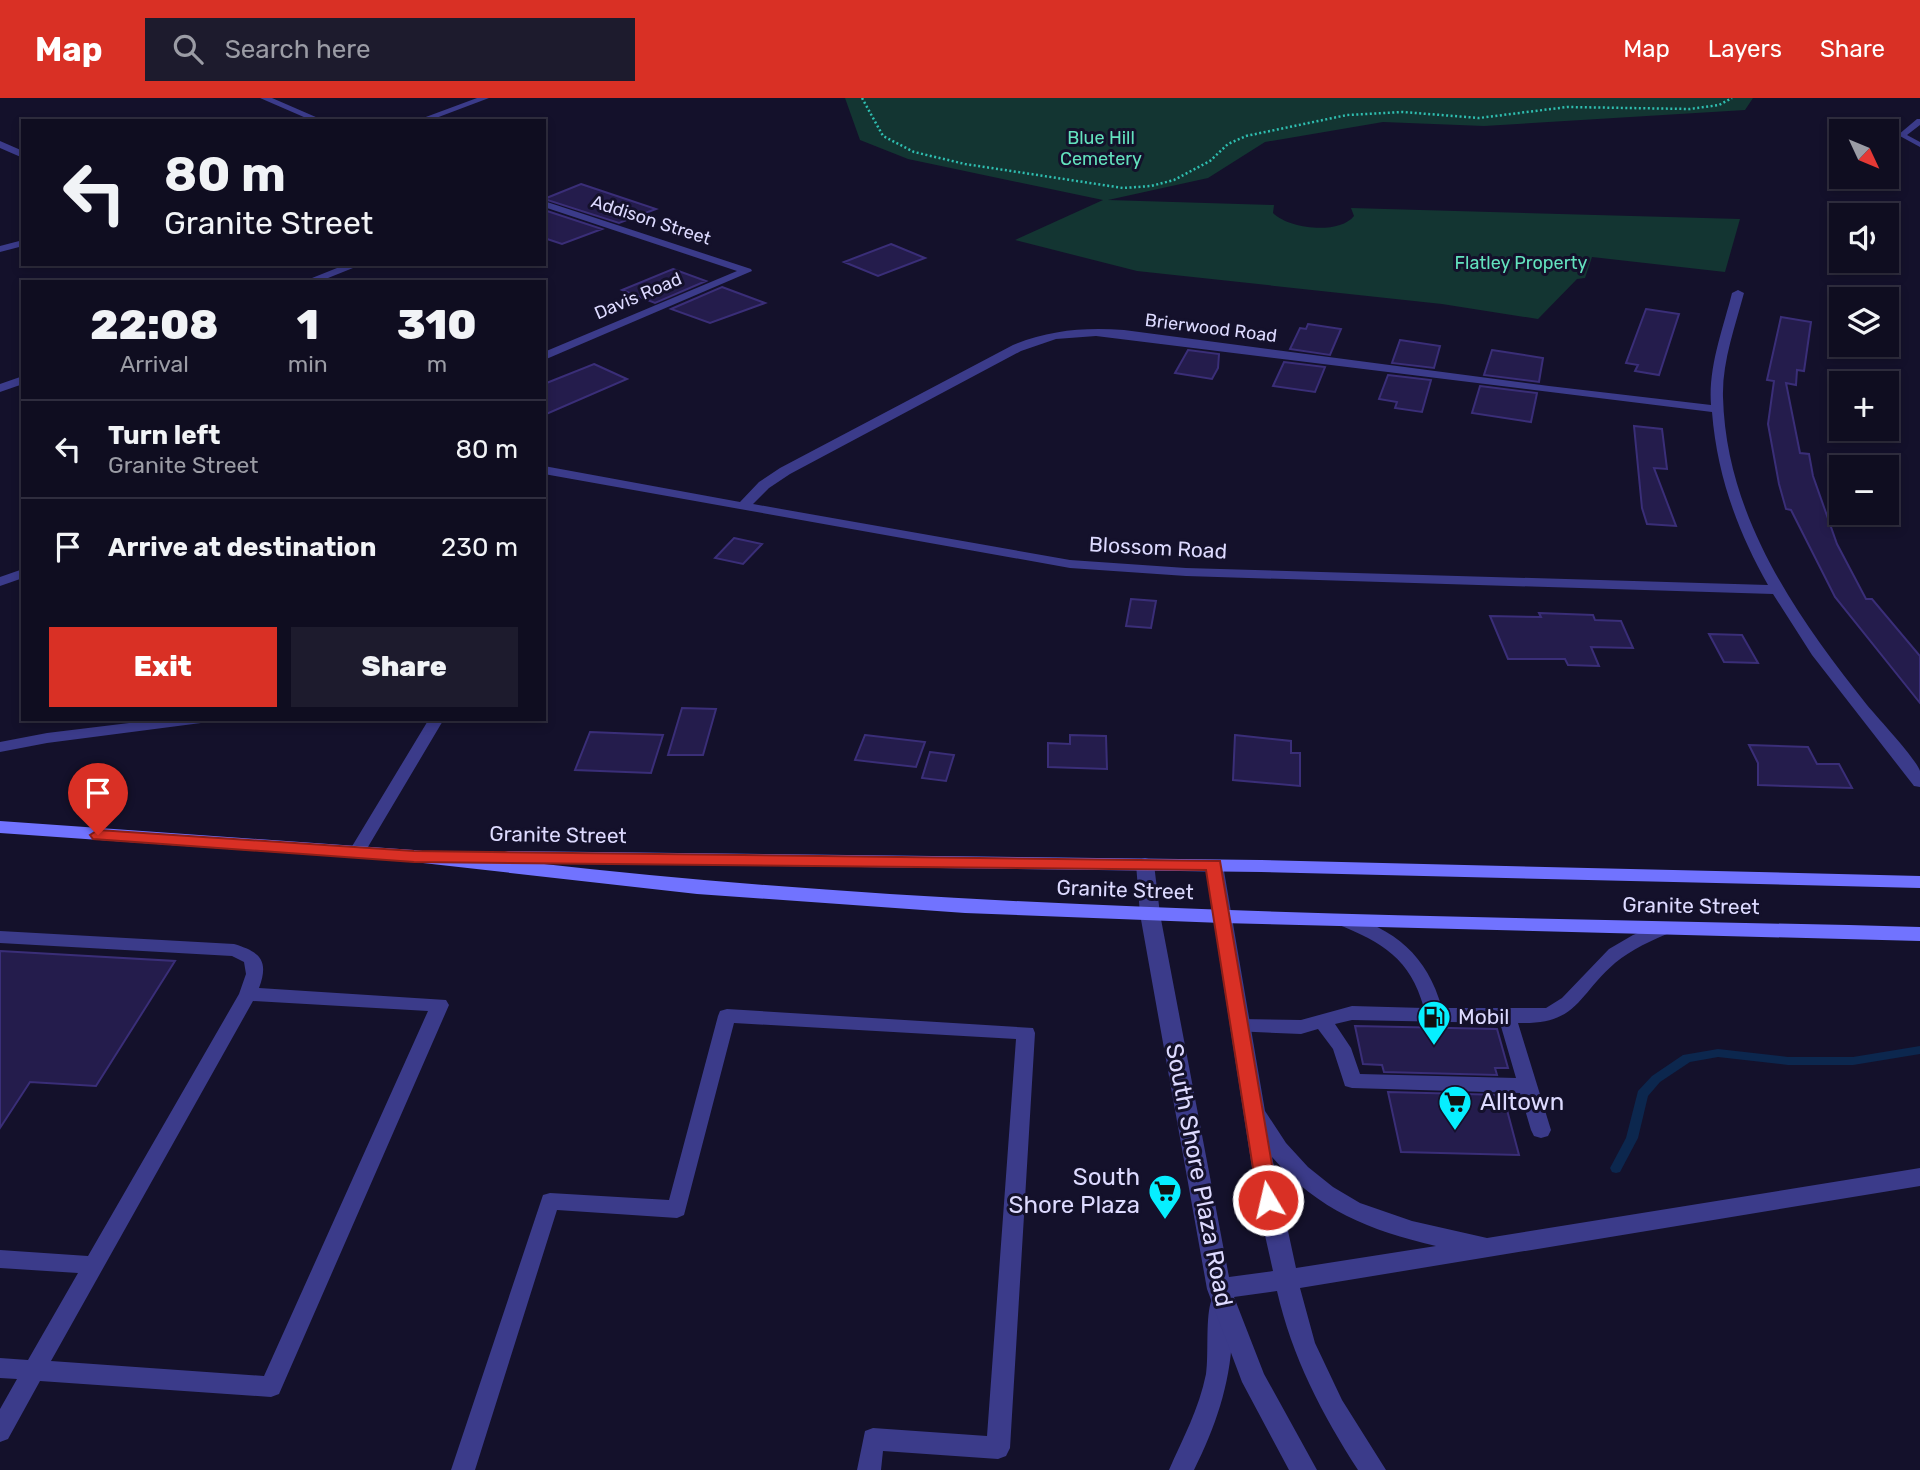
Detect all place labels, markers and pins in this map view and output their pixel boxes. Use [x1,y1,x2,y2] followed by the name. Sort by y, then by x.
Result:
[68,763,128,835] pin
[1415,998,1453,1047] fuel station icon: Mobil
[1458,1004,1509,1029] place label: Mobil
[1436,1083,1474,1132] supermarket icon: Alltown
[1480,1088,1564,1116] place label: Alltown
[1009,1163,1140,1219] place label: South Shore Plaza
[1146,1172,1184,1221] supermarket icon: South Shore Plaza

